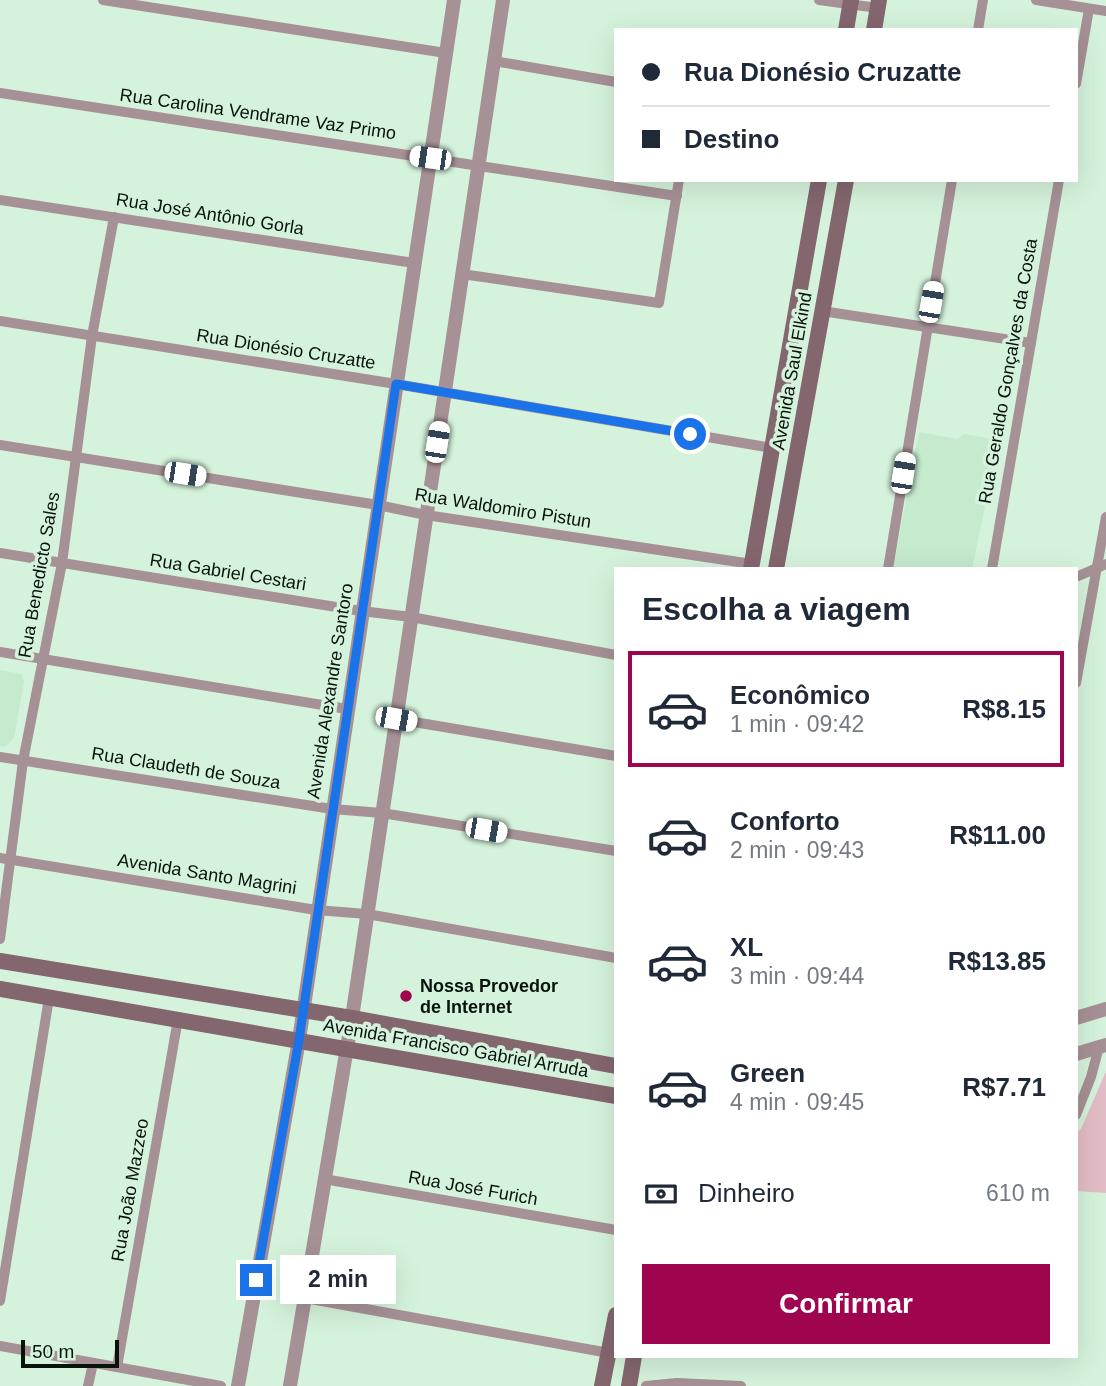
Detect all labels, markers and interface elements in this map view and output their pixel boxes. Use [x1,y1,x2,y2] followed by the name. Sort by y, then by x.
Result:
[684,57,961,87] text: Rua Dionésio Cruzatte
[119,85,397,143] street label: Rua Carolina Vendrame Vaz Primo
[684,124,779,154] text: Destino
[408,145,453,171] car
[115,189,306,239] street label: Rua José Antônio Gorla
[975,236,1041,505] street label: Rua Geraldo Gonçalves da Costa
[918,279,945,325] car
[768,291,816,451] street label: Avenida Saul Elkind
[195,325,377,373] street label: Rua Dionésio Cruzatte
[674,418,706,450] route start
[424,420,451,464] car
[890,451,917,495] car
[163,460,208,488] car
[413,484,593,532] street label: Rua Waldomiro Pistun
[15,490,63,660] street label: Rua Benedicto Sales
[148,550,308,594] street label: Rua Gabriel Cestari
[303,582,357,800] street label: Avenida Alexandre Santoro
[642,591,911,627] text: Escolha a viagem
[646,678,709,741] icon: car
[730,680,870,710] text: Econômico
[962,694,1046,724] text: R$8.15
[374,705,419,733] car
[730,711,864,737] text: 1 min · 09:42
[90,743,283,793] street label: Rua Claudeth de Souza
[646,804,709,867] icon: car
[730,806,840,836] text: Conforto
[464,816,509,844] car
[949,820,1046,850] text: R$11.00
[730,837,864,863] text: 2 min · 09:43
[116,850,298,898] street label: Avenida Santo Magrini
[646,930,709,993] icon: car
[730,932,763,962] text: XL
[948,946,1046,976] text: R$13.85
[730,963,864,989] text: 3 min · 09:44
[420,976,558,1017] place label: Nossa Provedor de Internet
[398,988,414,1004] marker: Nossa Provedor de Internet
[322,1015,591,1081] street label: Avenida Francisco Gabriel Arruda
[646,1056,709,1119] icon: car
[730,1058,805,1088] text: Green
[962,1072,1046,1102] text: R$7.71
[730,1089,864,1115] text: 4 min · 09:45
[108,1117,152,1263] street label: Rua João Mazzeo
[407,1167,539,1209] street label: Rua José Furich
[642,1175,680,1213] icon: cash
[698,1178,795,1208] text: Dinheiro
[986,1180,1050,1206] text: 610 m
[280,1256,396,1304] callout: 2 min
[240,1264,272,1296] route end
[642,1264,1050,1344] button: Confirmar
[308,1266,368,1292] text: 2 min
[21,1337,119,1369] scale bar
[32,1341,74,1362] text: 50 m

